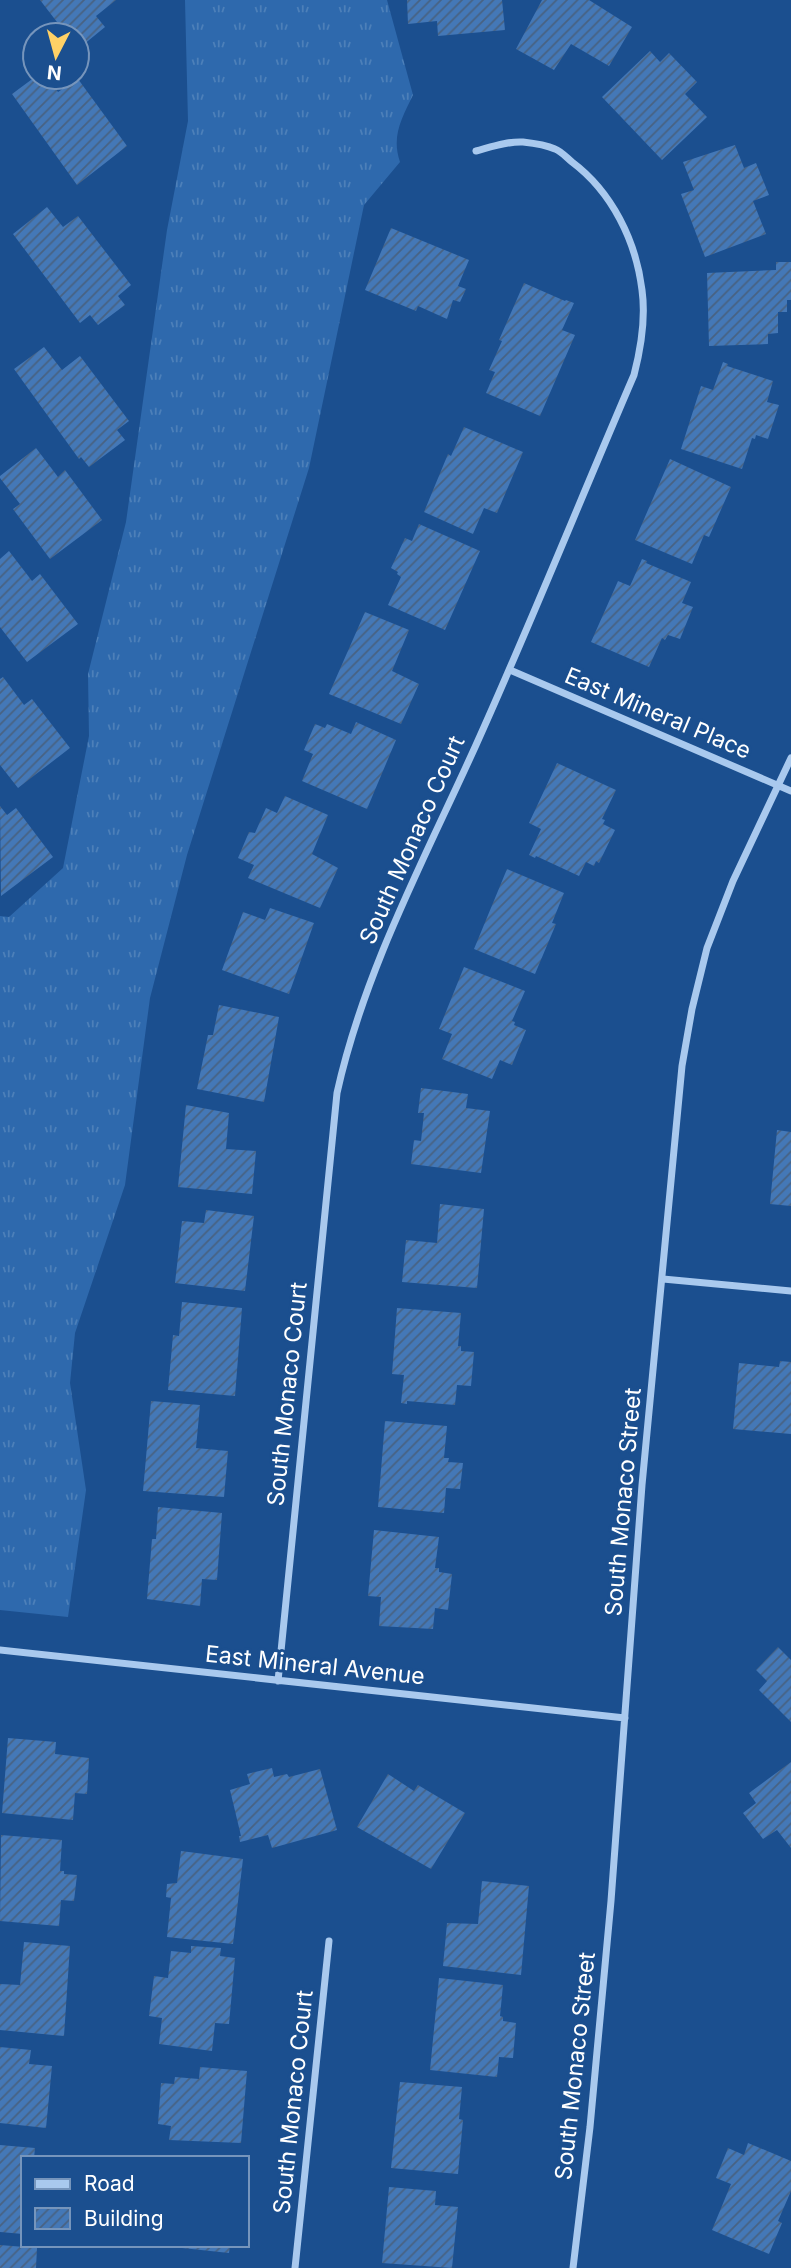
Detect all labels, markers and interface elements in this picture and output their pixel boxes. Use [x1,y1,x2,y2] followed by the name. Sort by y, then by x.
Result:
[21,21,91,91] north arrow
[46,60,63,85] text: N
[561,661,755,765] street label: East Mineral Place
[353,731,471,948] street label: South Monaco Court
[261,1280,313,1507] street label: South Monaco Court
[599,1386,647,1617] street label: South Monaco Street
[204,1640,426,1690] street label: East Mineral Avenue
[549,1950,601,2181] street label: South Monaco Street
[267,1988,319,2215] street label: South Monaco Court
[21,2156,248,2247] legend
[84,2171,135,2196] text: Road
[84,2206,164,2231] text: Building

